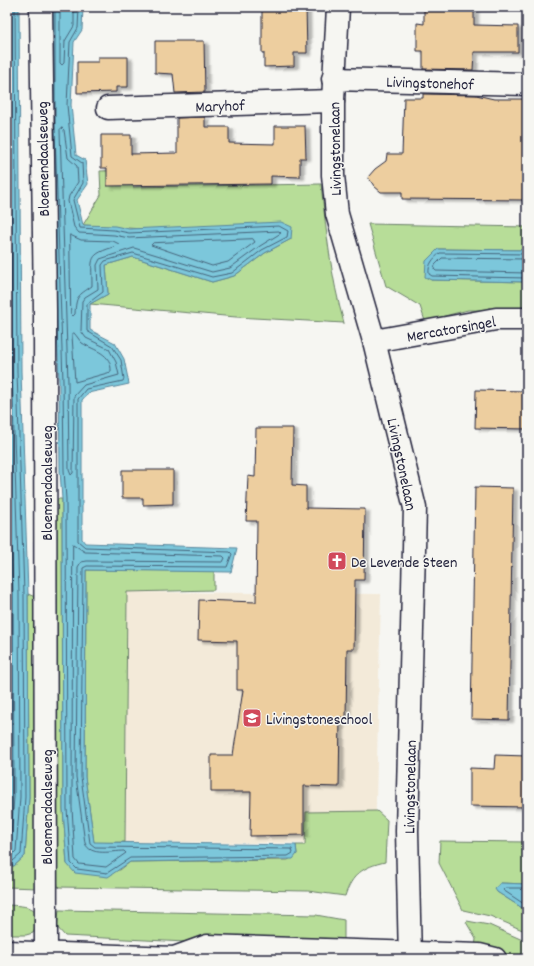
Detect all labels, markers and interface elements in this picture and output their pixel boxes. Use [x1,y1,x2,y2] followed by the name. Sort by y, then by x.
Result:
[386,71,475,98] street label: Livingstonehof
[195,95,246,120] street label: Maryhof
[32,101,57,217] street label: Bloemendaalseweg
[324,102,349,196] street label: Livingstonelaan
[405,311,498,350] street label: Mercatorsingel
[380,416,422,513] street label: Livingstonelaan
[37,425,60,541] street label: Bloemendaalseweg
[326,550,348,572] church icon: De Levende Steen
[351,552,457,575] place label: De Levende Steen
[241,707,263,729] school or university icon: Livingstoneschool
[266,709,372,732] place label: Livingstoneschool
[399,740,424,834] street label: Livingstonelaan
[37,749,60,865] street label: Bloemendaalseweg

